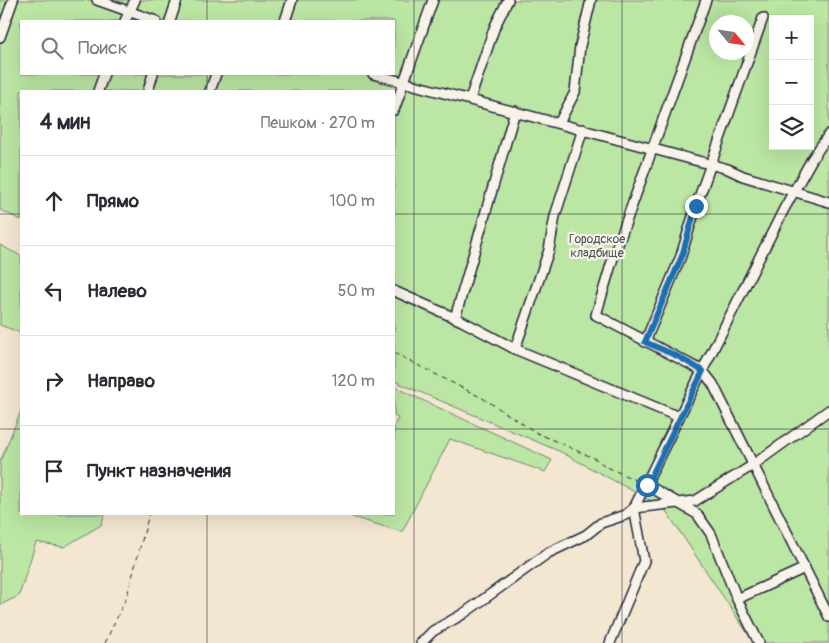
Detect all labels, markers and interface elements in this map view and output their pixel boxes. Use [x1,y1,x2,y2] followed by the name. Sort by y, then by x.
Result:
[709,15,754,60] north arrow
[769,15,814,150] map controls
[769,15,814,60] button: +
[20,20,395,75] search box
[38,34,66,62] icon: search
[78,36,128,60] text: Поиск
[769,60,814,105] button: −
[769,105,814,150] button: layers
[40,109,90,136] text: 4 мин
[261,113,375,133] text: Пешком · 270 m
[40,187,68,215] icon: ahead
[87,189,139,213] text: Прямо
[329,191,375,211] text: 100 m
[685,195,708,218] route end
[569,232,625,261] park label: Городское кладбище
[40,277,68,305] icon: left
[87,279,147,303] text: Налево
[338,281,375,301] text: 50 m
[40,367,68,395] icon: right
[87,369,155,393] text: Направо
[331,371,375,391] text: 120 m
[40,457,68,485] icon: arrive
[87,459,231,483] text: Пункт назначения
[636,474,659,497] route start

